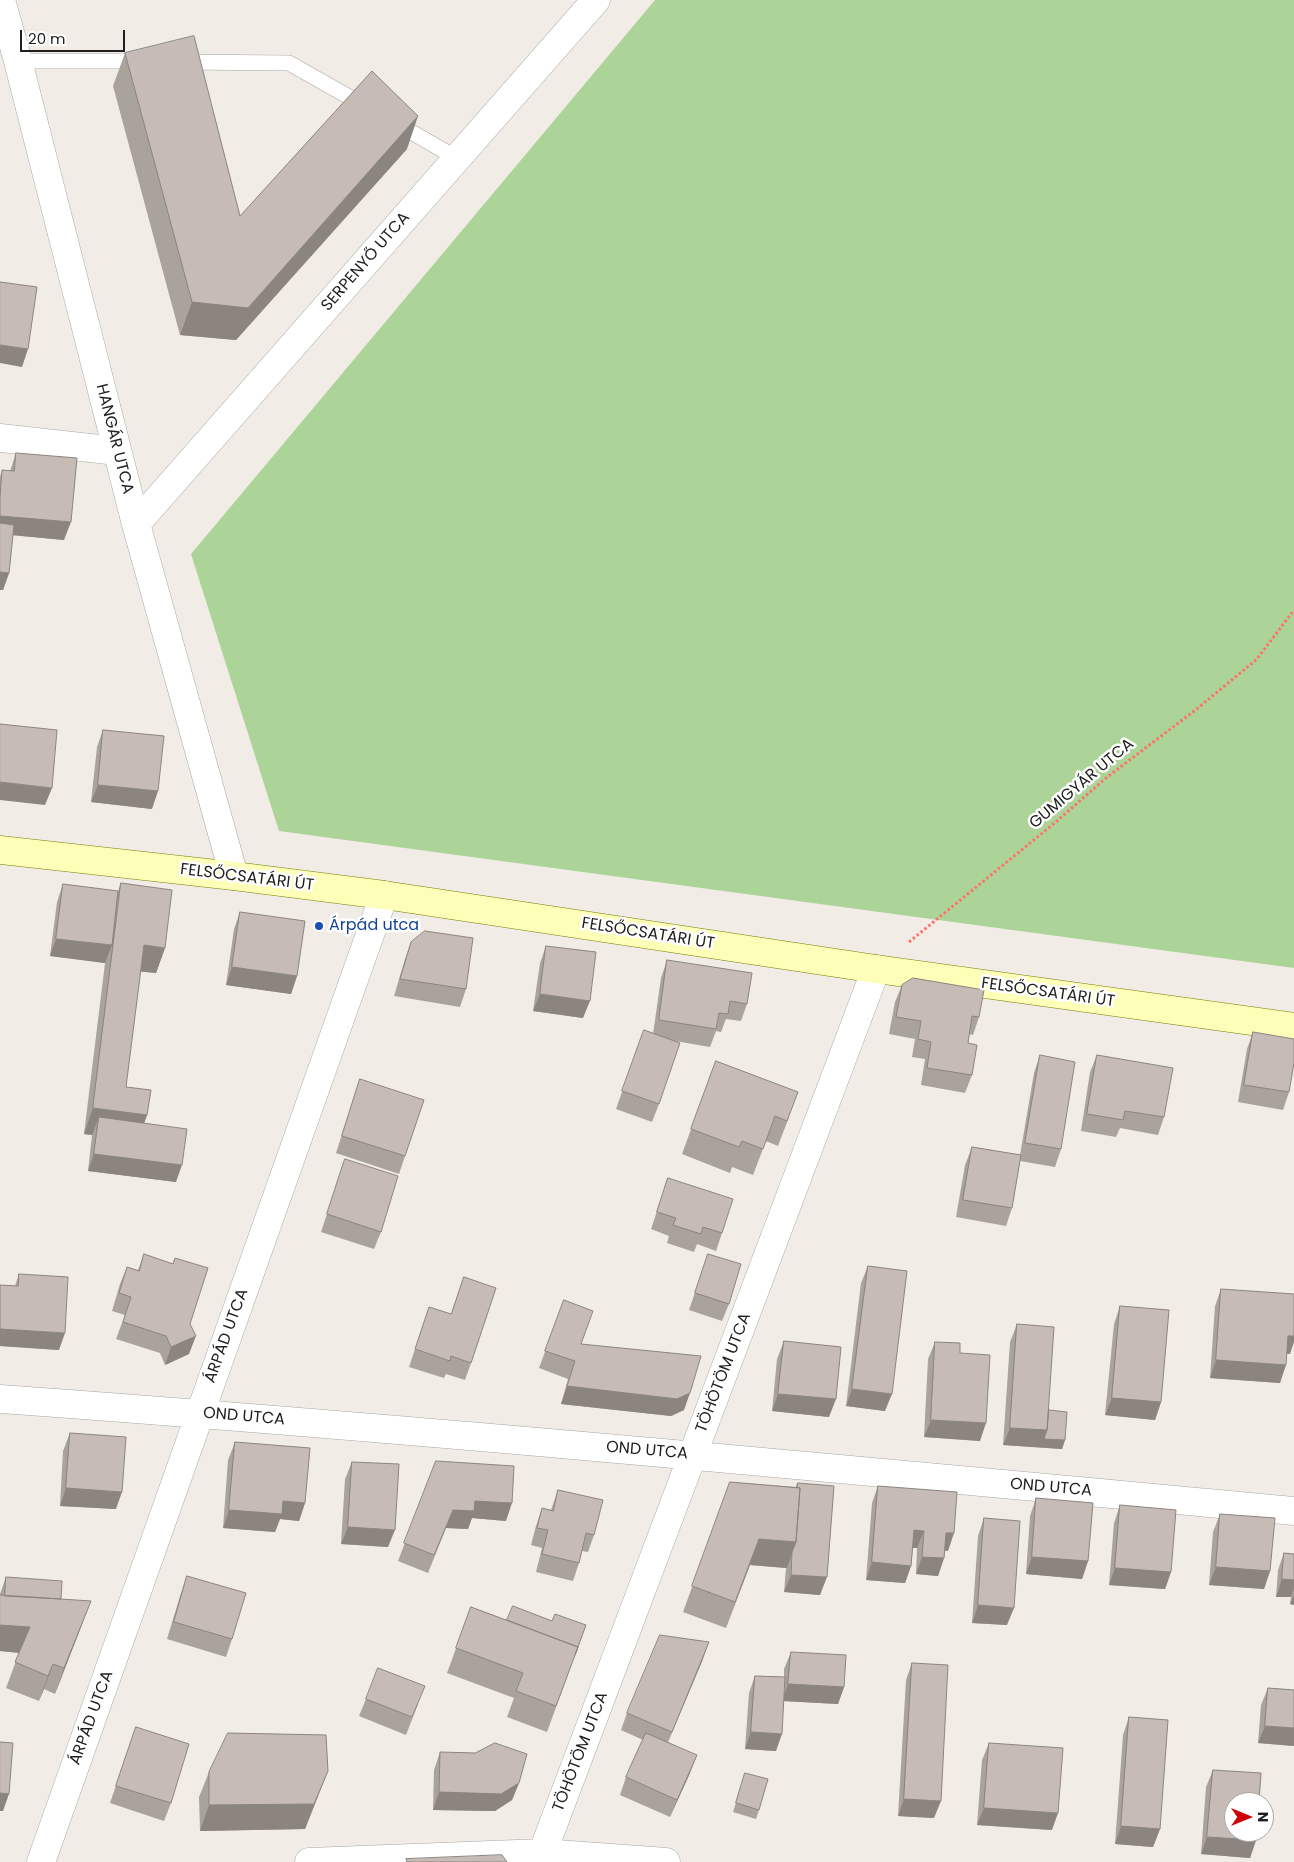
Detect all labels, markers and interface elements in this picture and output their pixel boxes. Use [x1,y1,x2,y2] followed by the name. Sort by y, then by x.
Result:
[22,20,128,52] scale bar
[28,28,66,49] text: 20 m
[318,209,414,315] street label: SERPENYŐ UTCA
[91,382,137,496] street label: HANGÁR UTCA
[1026,735,1138,833] street label: GUMIGYÁR UTCA
[179,860,315,896] street label: FELSŐCSATÁRI ÚT
[580,914,716,954] street label: FELSŐCSATÁRI ÚT
[329,916,419,936] place label: Árpád utca
[313,920,325,932] marker: Árpád utca
[980,974,1116,1012] street label: FELSŐCSATÁRI ÚT
[201,1286,253,1386] street label: ÁRPÁD UTCA
[692,1310,756,1436] street label: TÖHÖTÖM UTCA
[202,1404,286,1430] street label: OND UTCA
[605,1438,689,1464] street label: OND UTCA
[1009,1475,1093,1501] street label: OND UTCA
[66,1668,118,1768] street label: ÁRPÁD UTCA
[549,1689,613,1815] street label: TÖHÖTÖM UTCA
[1224,1792,1274,1842] north arrow
[1253,1812,1273,1822] text: N

